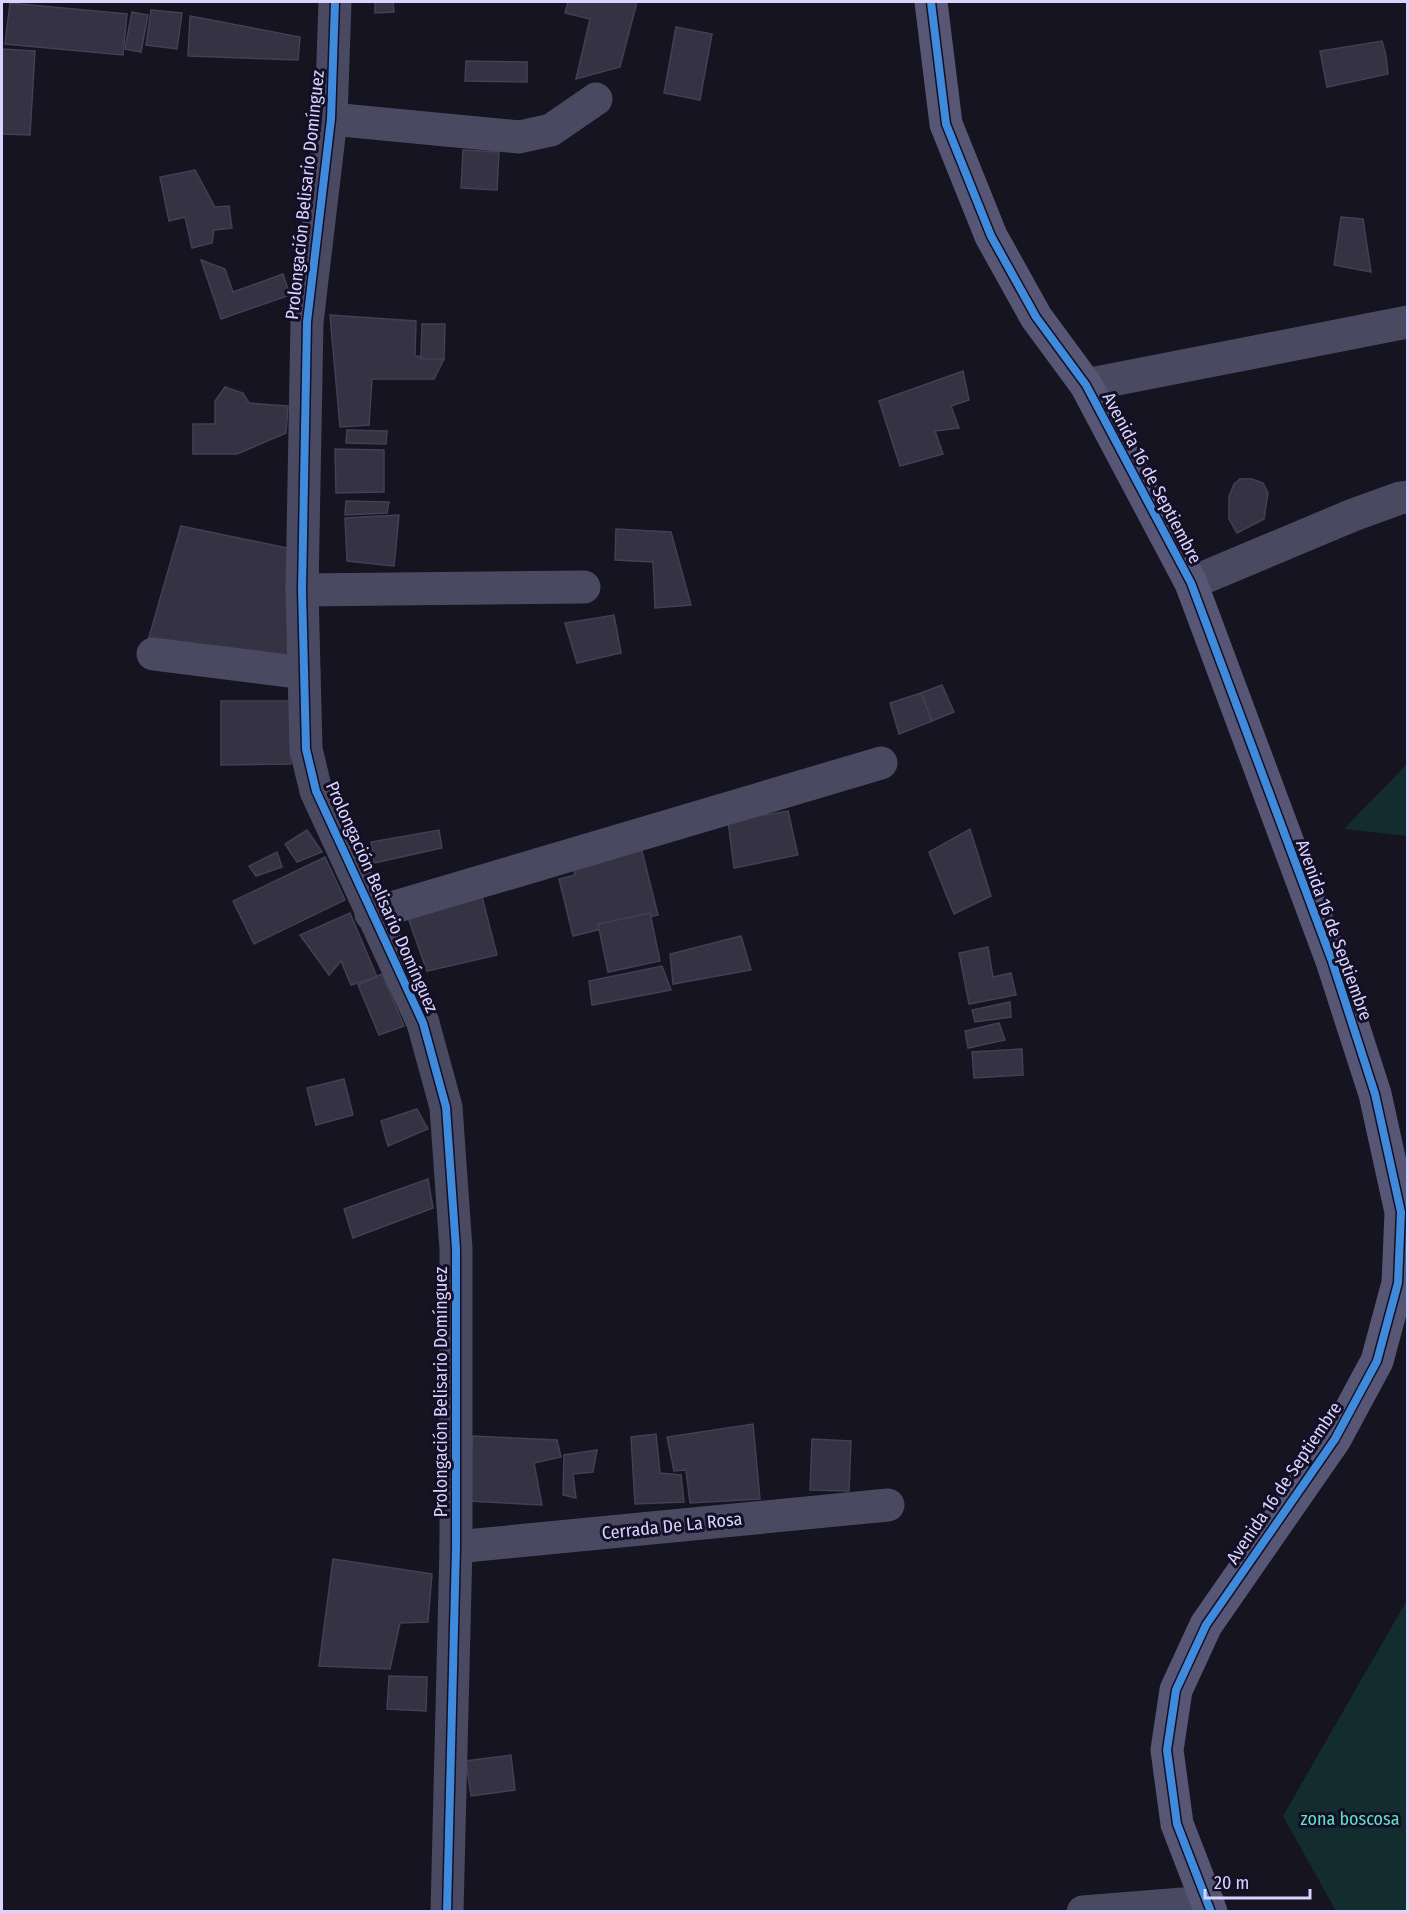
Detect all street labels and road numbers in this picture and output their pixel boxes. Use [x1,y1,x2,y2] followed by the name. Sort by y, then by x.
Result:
[281,69,329,321] street label: Prolongación Belisario Domínguez
[1098,389,1207,567] street label: Avenida 16 de Septiembre
[321,778,443,1016] street label: Prolongación Belisario Domínguez
[1291,837,1377,1023] street label: Avenida 16 de Septiembre
[430,1267,452,1517] street label: Prolongación Belisario Domínguez
[1222,1398,1347,1568] street label: Avenida 16 de Septiembre
[601,1508,743,1544] street label: Cerrada De La Rosa

